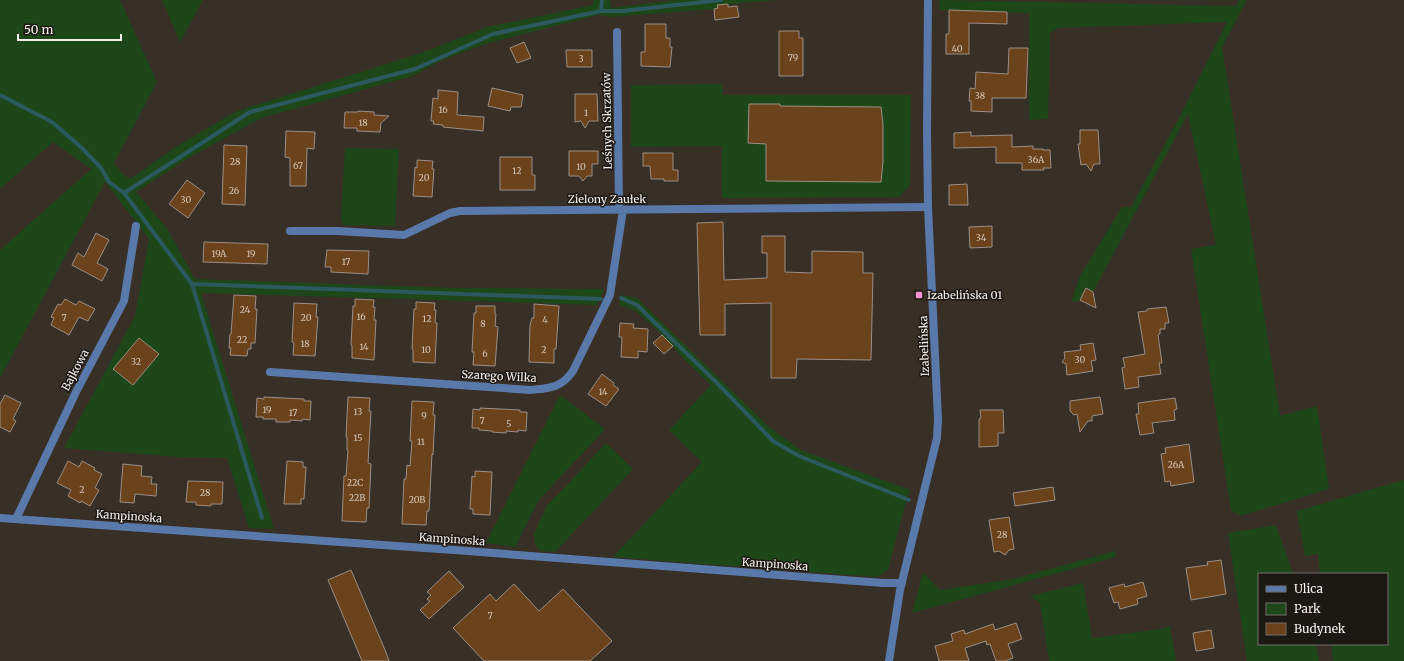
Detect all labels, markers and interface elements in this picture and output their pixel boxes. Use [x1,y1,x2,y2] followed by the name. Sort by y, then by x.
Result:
[18,16,121,42] scale bar
[24,22,53,37] text: 50 m
[951,43,963,54] house number: 40
[788,52,798,63] house number: 79
[578,53,584,64] house number: 3
[599,72,615,170] street label: Leśnych Skrzatów
[975,90,985,101] house number: 38
[438,104,448,115] house number: 16
[584,107,588,118] house number: 1
[358,117,368,128] house number: 18
[1028,154,1045,165] house number: 36A
[230,156,240,167] house number: 28
[293,160,303,171] house number: 67
[576,161,586,172] house number: 10
[512,165,522,176] house number: 12
[419,172,430,183] house number: 20
[229,185,240,196] house number: 26
[568,192,646,206] street label: Zielony Zaułek
[181,194,192,205] house number: 30
[976,232,987,243] house number: 34
[212,248,227,259] house number: 19A
[246,248,256,259] house number: 19
[342,256,350,267] house number: 17
[927,288,1002,302] place label: Izabelińska 01
[914,290,924,300] marker: Izabelińska 01
[240,304,251,315] house number: 24
[356,311,366,322] house number: 16
[61,312,67,323] house number: 7
[301,312,312,323] house number: 20
[422,313,432,324] house number: 12
[542,314,548,325] house number: 4
[916,315,932,377] street label: Izabelińska
[480,318,486,329] house number: 8
[237,334,247,345] house number: 22
[300,338,310,349] house number: 18
[359,341,369,352] house number: 14
[421,344,431,355] house number: 10
[541,344,547,355] house number: 2
[58,347,92,393] street label: Bajkowa
[482,348,488,359] house number: 6
[1075,354,1086,365] house number: 30
[131,356,141,367] house number: 32
[461,367,537,385] street label: Szarego Wilka
[598,386,608,397] house number: 14
[262,404,272,415] house number: 19
[354,406,362,417] house number: 13
[289,407,297,418] house number: 17
[421,410,427,421] house number: 9
[479,415,485,426] house number: 7
[506,418,512,429] house number: 5
[353,432,363,443] house number: 15
[417,436,425,447] house number: 11
[1168,459,1185,470] house number: 26A
[347,477,363,488] house number: 22C
[79,484,85,495] house number: 2
[200,487,210,498] house number: 28
[349,492,365,503] house number: 22B
[409,494,425,505] house number: 20B
[95,507,163,525] street label: Kampinoska
[997,529,1007,540] house number: 28
[418,530,486,548] street label: Kampinoska
[741,555,809,573] street label: Kampinoska
[1258,573,1388,645] legend
[1294,581,1323,596] text: Ulica
[1294,601,1321,616] text: Park
[487,610,493,621] house number: 7
[1294,621,1346,636] text: Budynek

